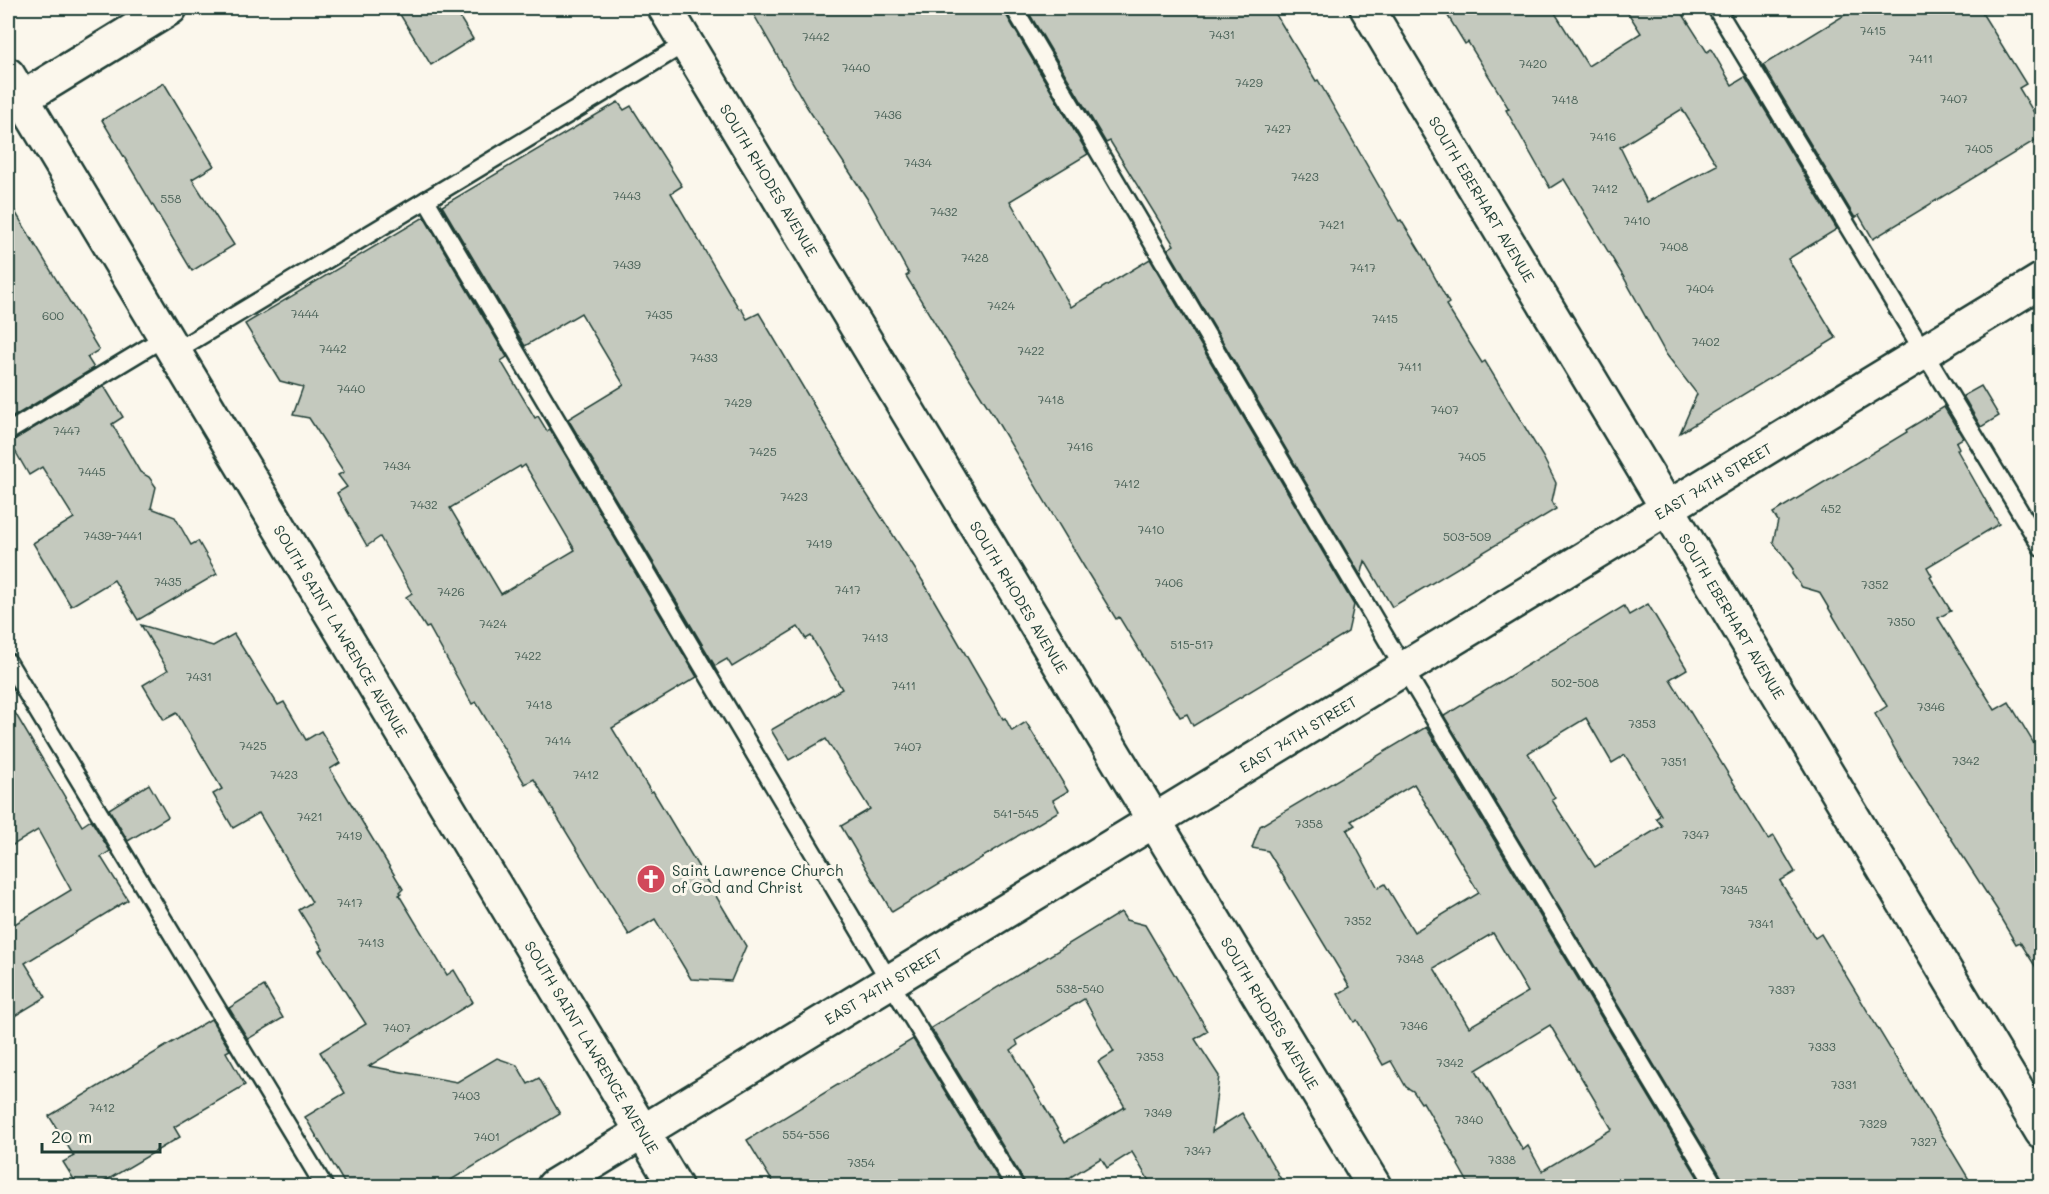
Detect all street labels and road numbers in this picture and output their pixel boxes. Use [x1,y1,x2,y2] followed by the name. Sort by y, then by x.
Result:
[715,100,823,260] street label: SOUTH RHODES AVENUE
[1424,112,1540,286] street label: SOUTH EBERHART AVENUE
[1651,438,1775,524] street label: EAST 74TH STREET
[965,517,1073,677] street label: SOUTH RHODES AVENUE
[269,521,413,741] street label: SOUTH SAINT LAWRENCE AVENUE
[1674,529,1790,703] street label: SOUTH EBERHART AVENUE
[1236,691,1360,777] street label: EAST 74TH STREET
[1216,933,1324,1093] street label: SOUTH RHODES AVENUE
[520,937,664,1157] street label: SOUTH SAINT LAWRENCE AVENUE
[821,943,945,1029] street label: EAST 74TH STREET

